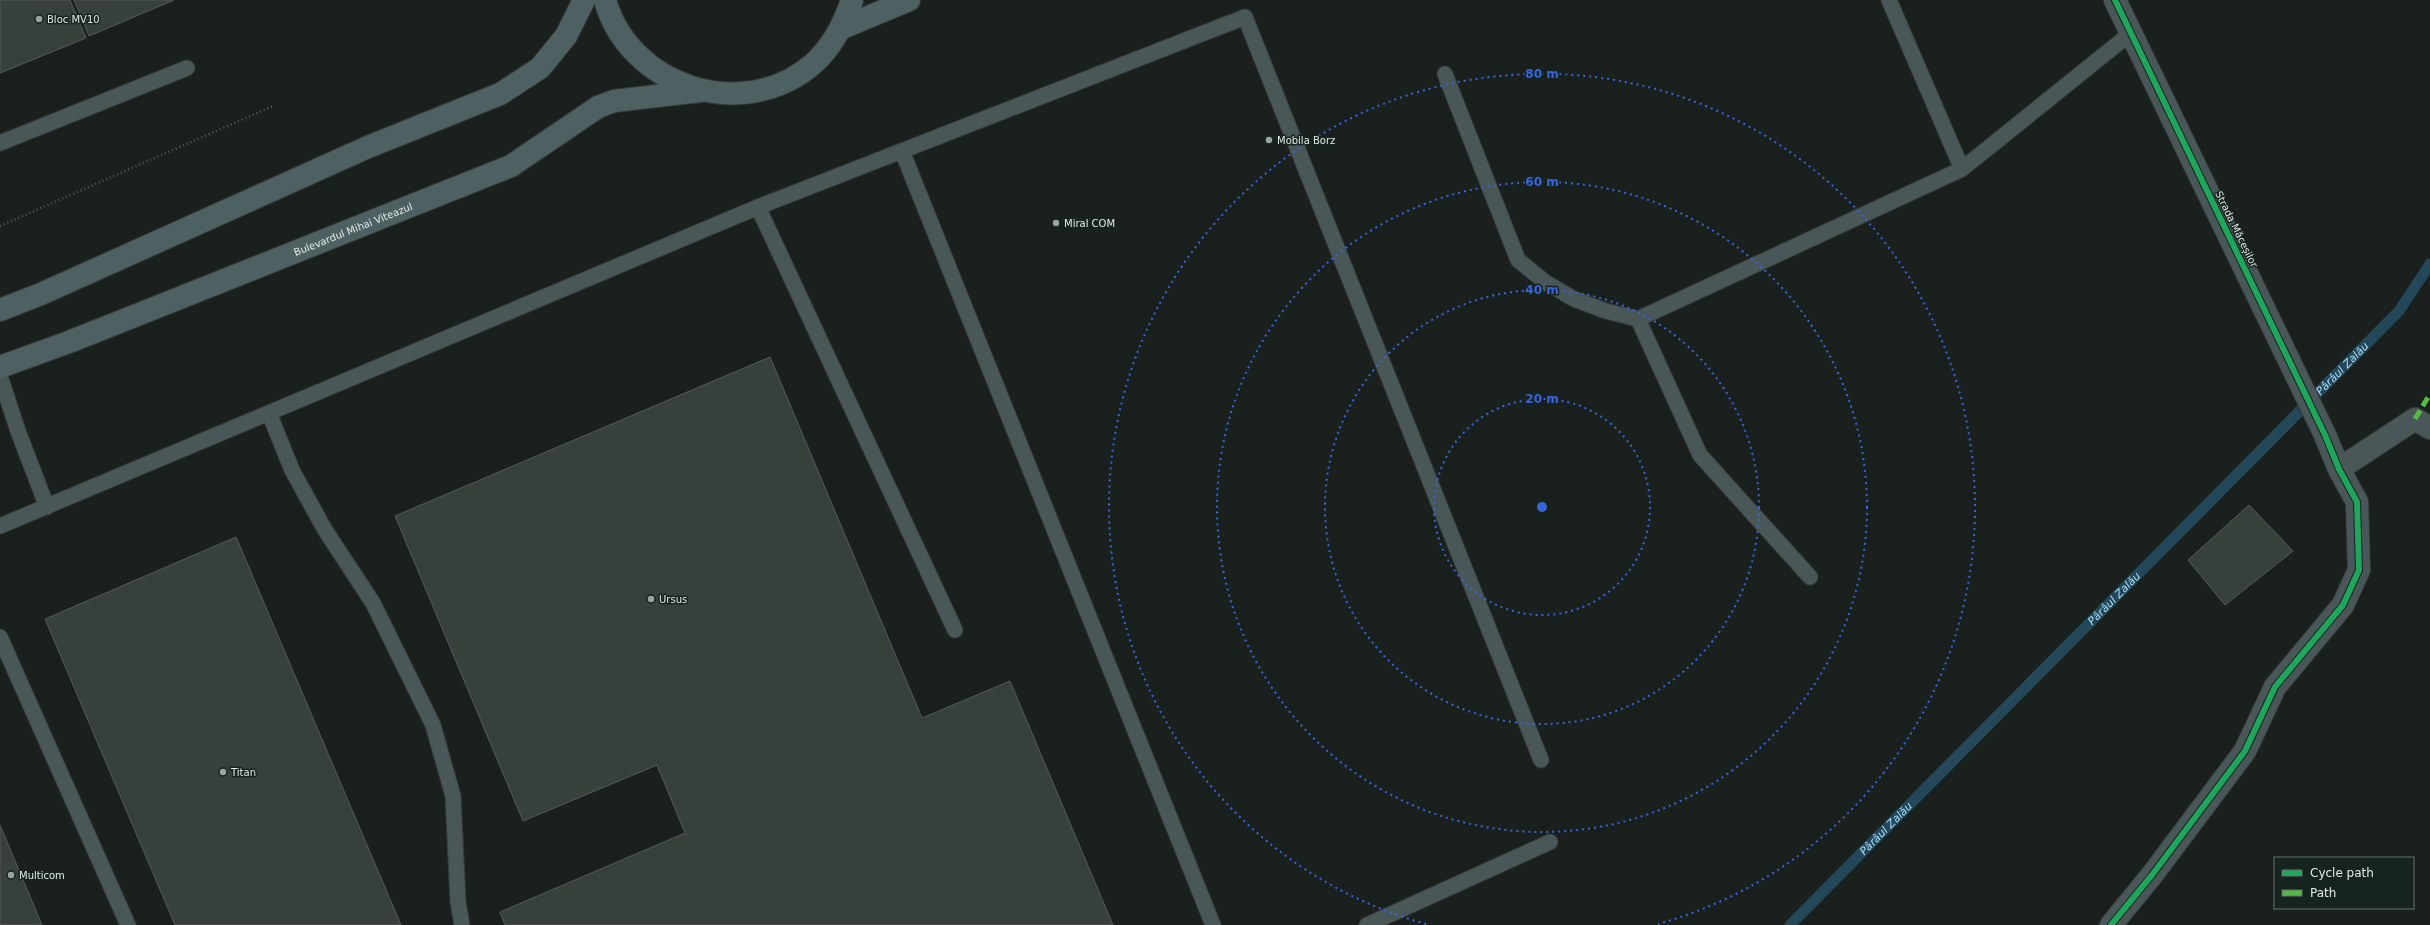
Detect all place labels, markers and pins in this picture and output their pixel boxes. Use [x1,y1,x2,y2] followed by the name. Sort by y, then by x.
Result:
[34,14,44,24] marker: Bloc MV10
[47,14,100,25] place label: Bloc MV10
[1264,135,1274,145] marker: Mobila Borz
[1277,135,1335,146] place label: Mobila Borz
[1051,218,1061,228] marker: Miral COM
[1064,218,1115,229] place label: Miral COM
[1535,500,1549,514] centre of rings
[646,594,656,604] marker: Ursus
[659,594,687,605] place label: Ursus
[218,767,228,777] marker: Titan
[230,767,256,778] place label: Titan
[6,870,16,880] marker: Multicom
[19,870,65,881] place label: Multicom

